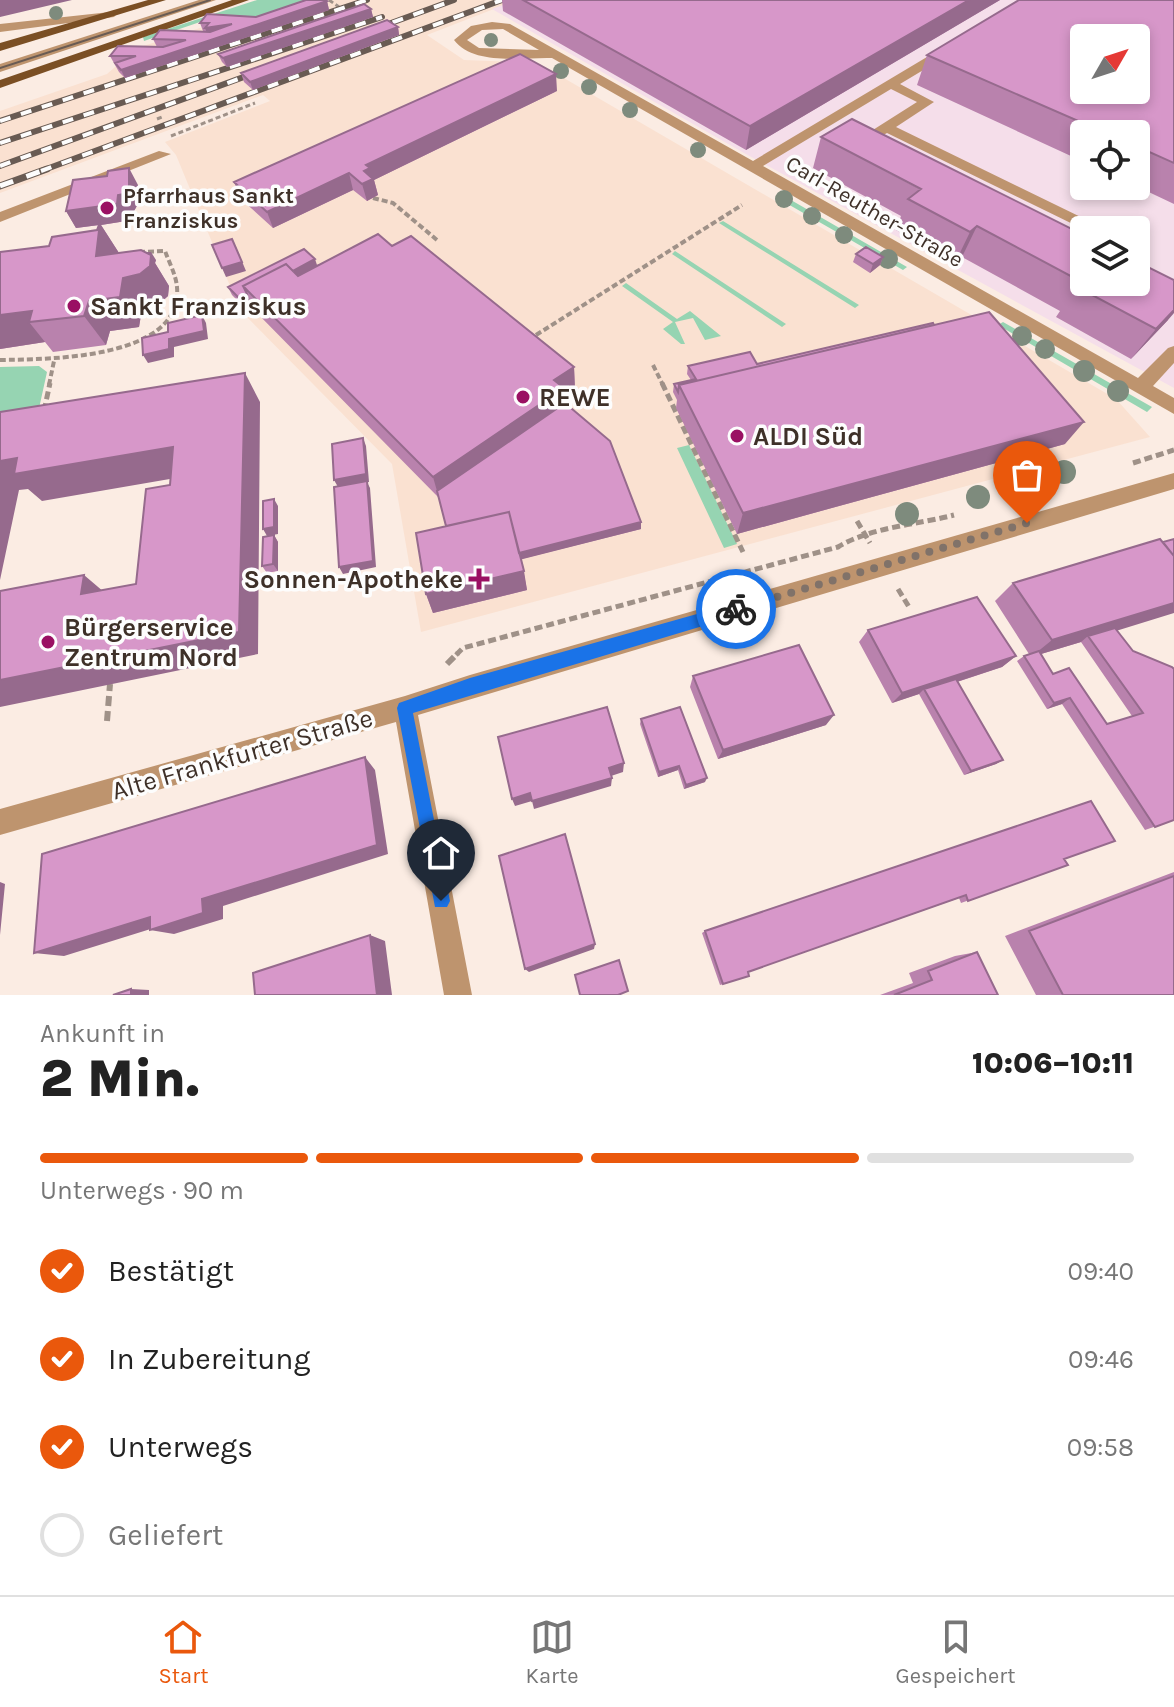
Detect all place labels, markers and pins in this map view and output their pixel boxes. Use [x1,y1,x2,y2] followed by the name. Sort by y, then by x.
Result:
[123,183,294,234] place label: Pfarrhaus Sankt Franziskus
[98,199,116,217] marker: Pfarrhaus Sankt Franziskus
[90,291,307,322] place label: Sankt Franziskus
[65,297,83,315] marker: Sankt Franziskus
[539,382,611,413] place label: REWE
[514,388,532,406] marker: REWE
[753,421,863,452] place label: ALDI Süd
[728,427,746,445] marker: ALDI Süd
[993,441,1061,523] pin
[243,564,463,595] place label: Sonnen-Apotheke
[470,570,488,588] marker: Sonnen-Apotheke
[64,612,238,673] place label: Bürgerservice Zentrum Nord
[39,633,57,651] marker: Bürgerservice Zentrum Nord
[407,819,475,901] pin

